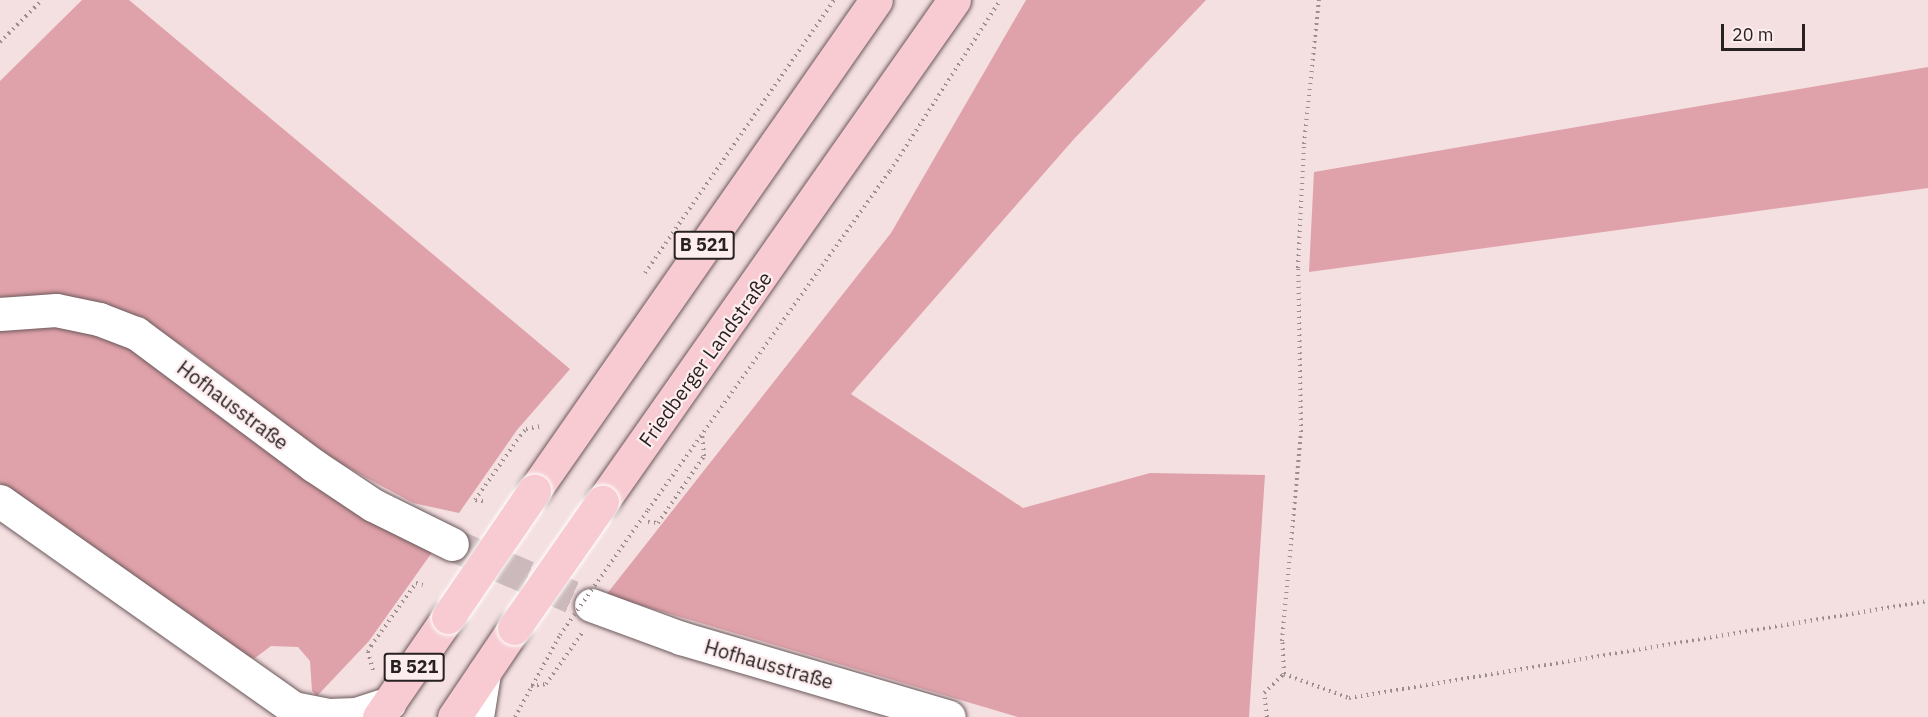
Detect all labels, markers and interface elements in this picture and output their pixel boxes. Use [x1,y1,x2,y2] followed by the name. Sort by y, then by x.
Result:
[1724,12,1808,50] scale bar
[1732,23,1774,46] text: 20 m
[672,230,736,260] road number: B 521
[633,267,777,451] street label: Friedberger Landstraße
[173,355,293,455] street label: Hofhausstraße
[702,634,836,694] street label: Hofhausstraße
[382,652,446,682] road number: B 521

